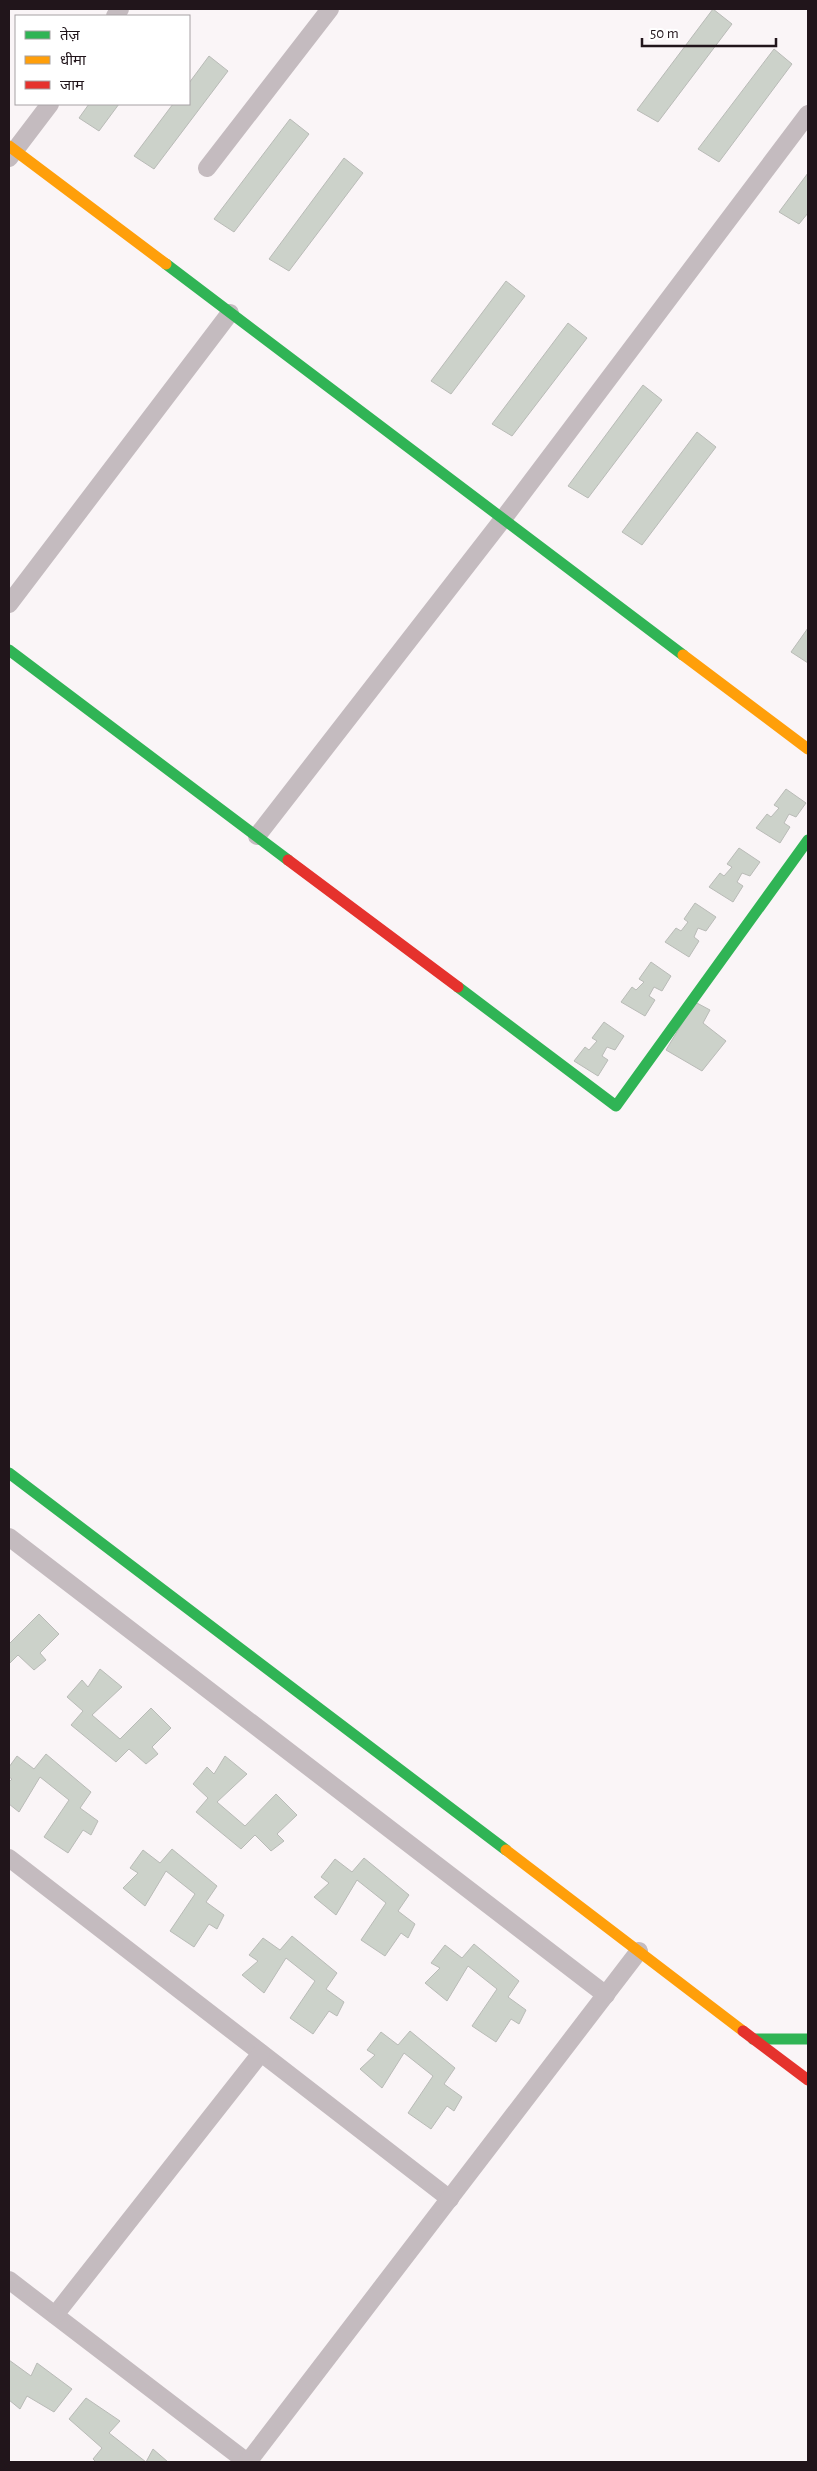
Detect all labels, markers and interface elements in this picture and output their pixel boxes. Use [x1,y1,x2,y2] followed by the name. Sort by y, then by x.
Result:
[15,15,190,105] legend
[642,15,776,47] scale bar
[60,26,81,43] text: तेज़
[650,26,679,41] text: 50 m
[60,52,87,68] text: धीमा
[60,78,85,93] text: जाम

